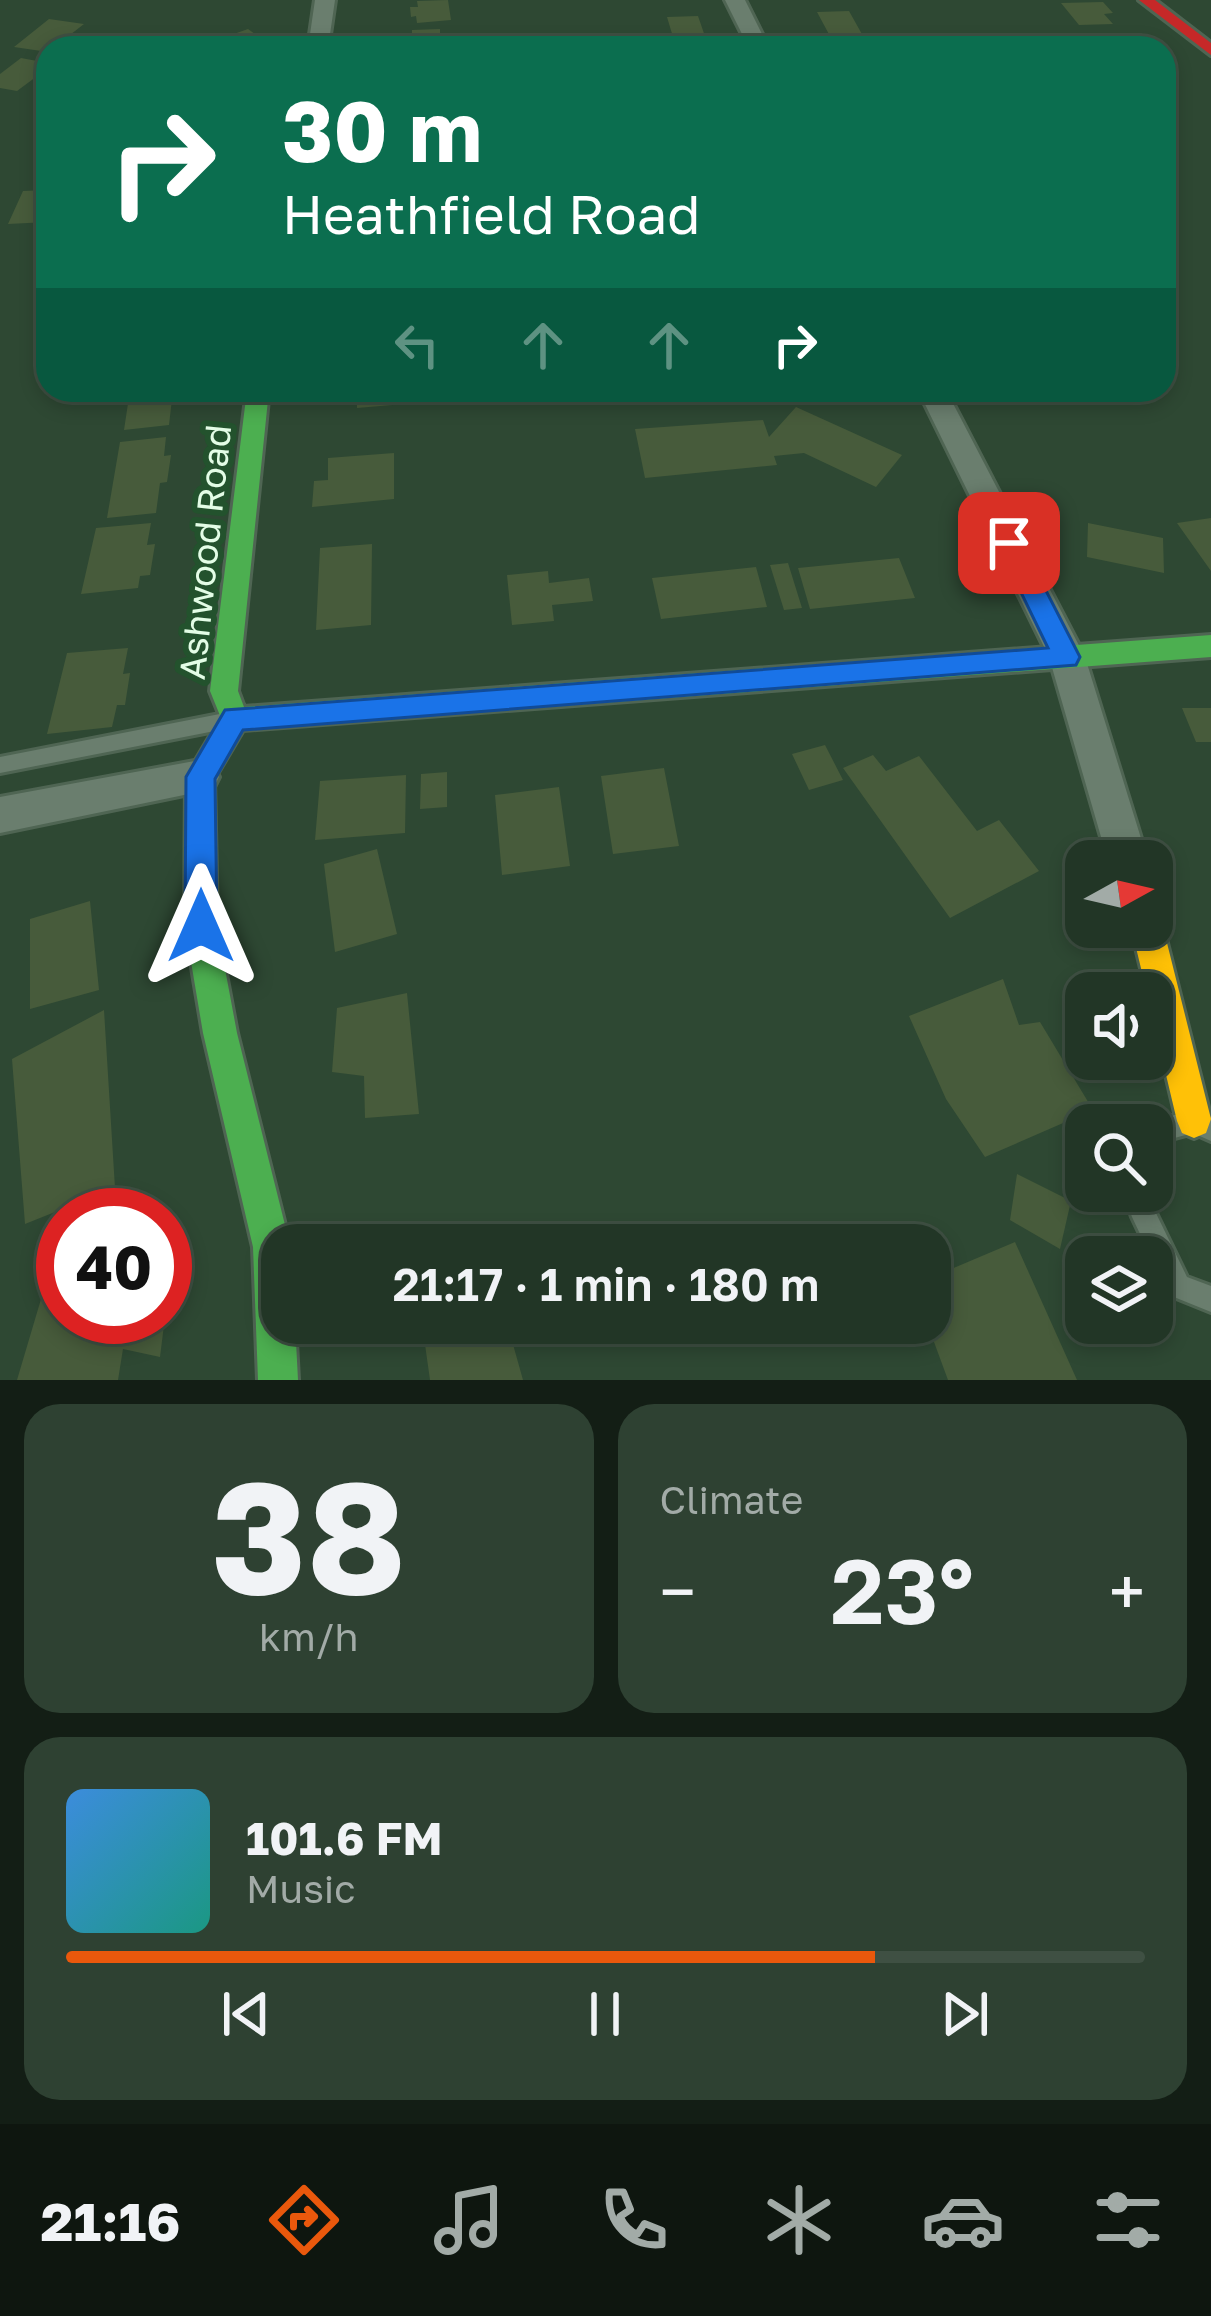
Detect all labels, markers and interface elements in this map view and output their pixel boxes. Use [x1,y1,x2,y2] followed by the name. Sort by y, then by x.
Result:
[282,80,482,180] text: 30 m
[84,84,240,240] icon: right
[282,181,700,246] text: Heathfield Road
[384,312,450,378] icon: left
[510,312,576,378] icon: ahead
[636,312,702,378] icon: ahead
[762,312,828,378] icon: right
[170,422,239,682] street label: Ashwood Road
[958,492,1060,594] pin
[976,510,1042,576] icon: arrive
[1065,840,1173,948] north arrow
[1065,840,1173,1344] map controls
[138,863,264,989] position arrow
[1065,972,1173,1080] button: sound
[1065,1104,1173,1212] button: search
[36,1188,192,1344] speed limit sign: 40
[1065,1236,1173,1344] button: layers
[393,1257,819,1311] text: 21:17 · 1 min · 180 m
[211,1441,406,1628] text: 38
[660,1476,803,1523] text: Climate
[831,1536,974,1644] text: 23°
[660,1551,696,1631] text: −
[1109,1551,1145,1631] text: +
[259,1613,358,1660] text: km/h
[246,1811,443,1865] text: 101.6 FM
[246,1865,356,1912] text: Music
[213,1981,279,2047] icon: previous
[572,1981,638,2047] icon: pause
[932,1981,998,2047] icon: next
[262,2178,346,2262] icon: directions
[427,2178,511,2262] icon: music
[592,2178,676,2262] icon: phone
[757,2178,841,2262] icon: climate
[921,2178,1005,2262] icon: car
[1086,2178,1170,2262] icon: filters
[40,2188,181,2253] text: 21:16

